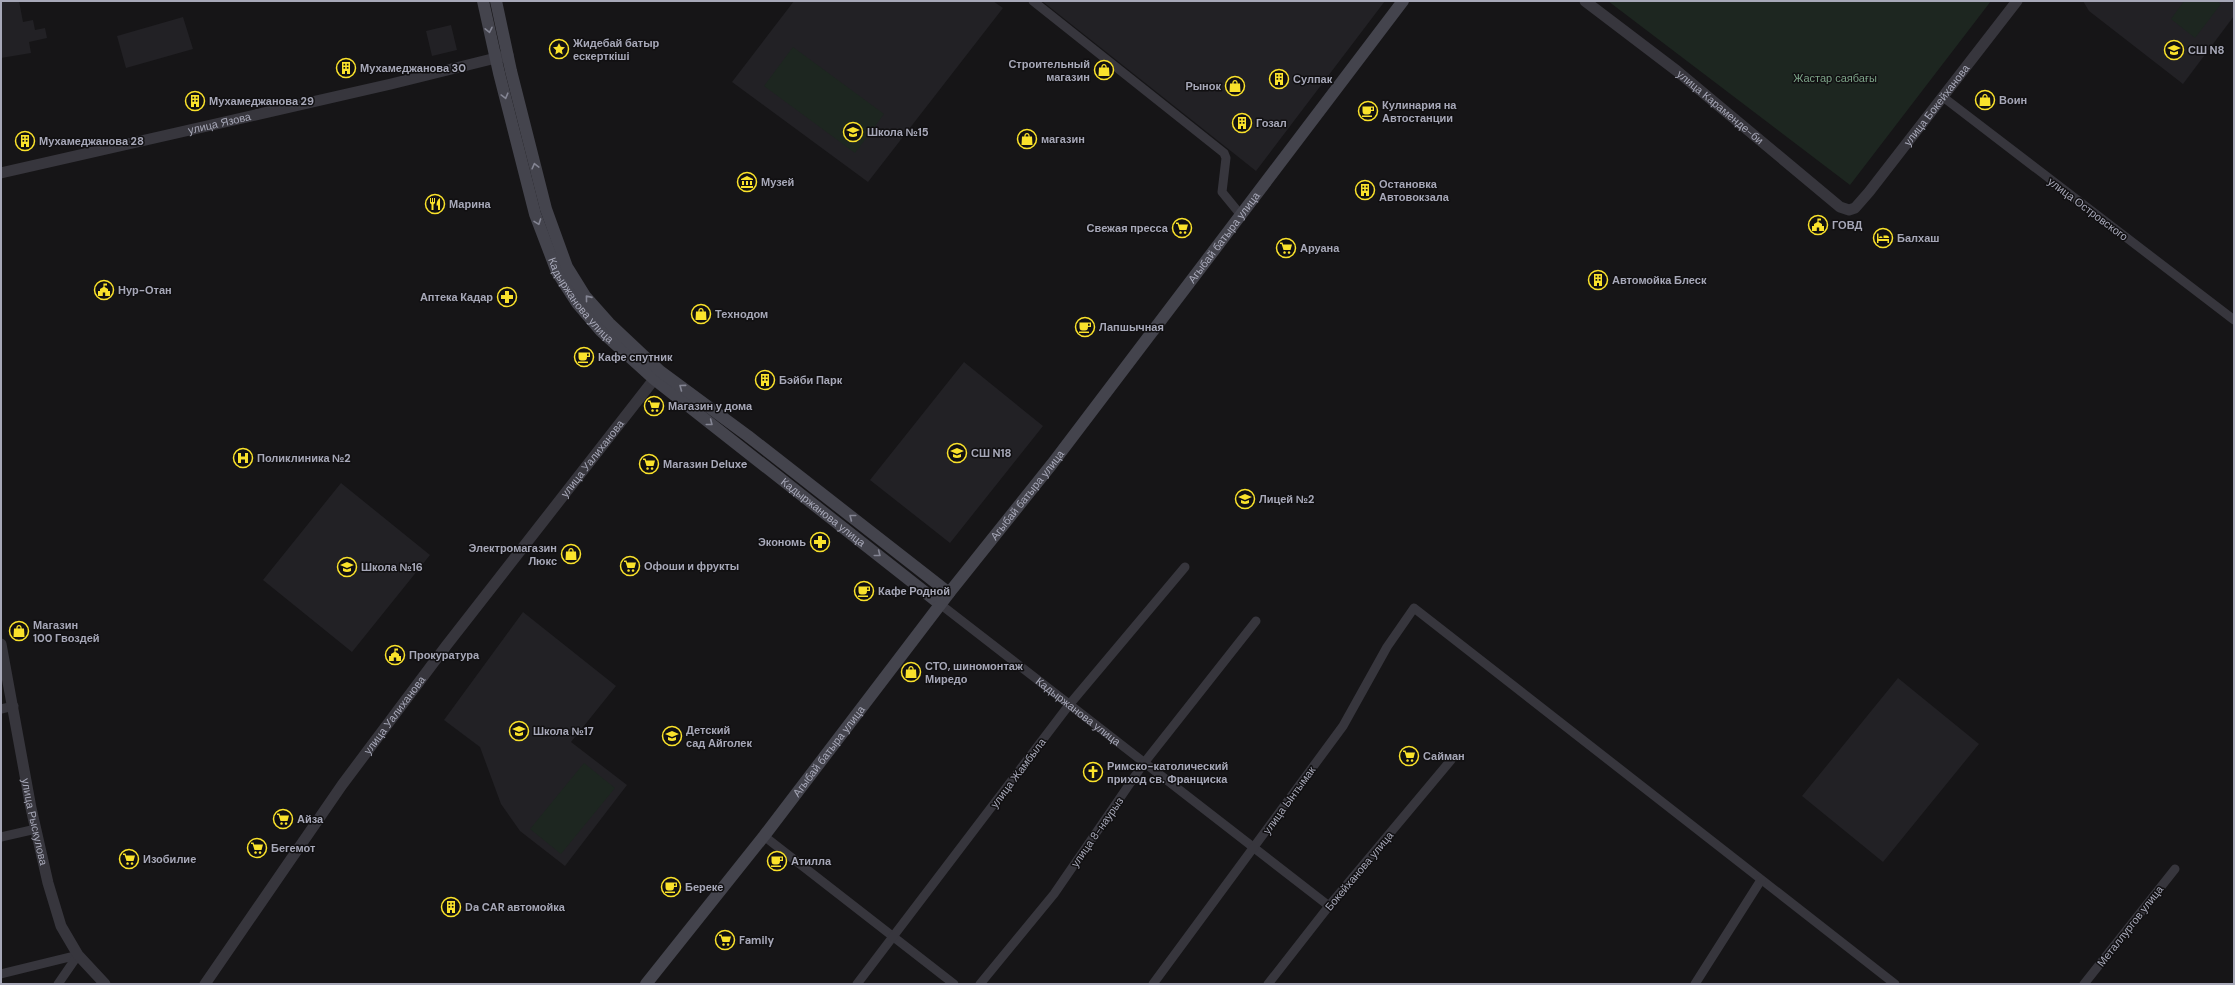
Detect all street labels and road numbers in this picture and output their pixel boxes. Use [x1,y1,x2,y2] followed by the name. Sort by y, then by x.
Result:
[1900,61,1973,149] street label: улица Бокейханова
[1674,67,1767,147] street label: улица Караменде-би
[187,109,253,137] street label: улица Язова
[2045,174,2131,244] street label: улица Островского
[1185,188,1263,286] street label: Агыбай батыра улица
[545,255,617,347] street label: Кадыржанова улица
[558,416,627,500] street label: улица Уалиханова
[987,447,1068,543] street label: Агыбай батыра улица
[778,475,869,550] street label: Кадыржанова улица
[360,672,429,757] street label: улица Уалиханова
[1033,674,1124,749] street label: Кадыржанова улица
[789,702,868,799] street label: Агыбай батыра улица
[987,735,1049,811] street label: улица Жамбыла
[1260,763,1318,837] street label: улица Ынтымак
[19,777,51,868] street label: улица Рыскулова
[1068,794,1126,870] street label: улица 8-наурыз
[1322,828,1397,914] street label: Бокейханова улица
[2094,882,2167,969] street label: Металлургов улица

